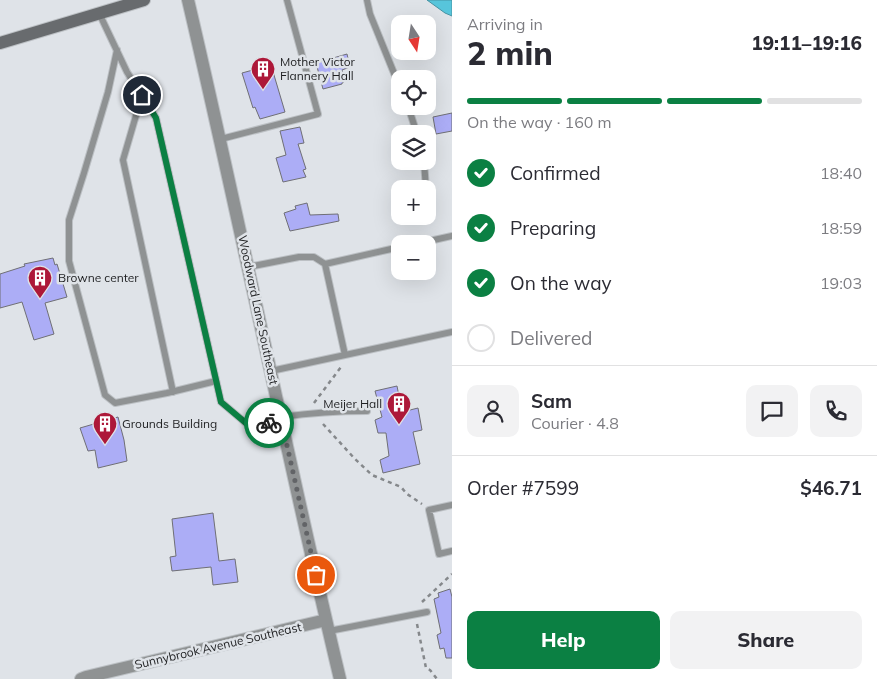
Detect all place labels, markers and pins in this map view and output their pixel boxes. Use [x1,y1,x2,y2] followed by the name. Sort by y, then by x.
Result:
[280,54,356,83] place label: Mother Victor Flannery Hall
[250,56,276,90] building icon: Mother Victor Flannery Hall
[121,74,163,116] pin
[27,265,53,299] building icon: Browne center
[58,270,139,285] place label: Browne center
[386,391,412,425] building icon: Meijer Hall
[323,396,382,411] place label: Meijer Hall
[92,411,118,445] building icon: Grounds Building
[122,416,217,431] place label: Grounds Building
[295,554,337,596] pin

